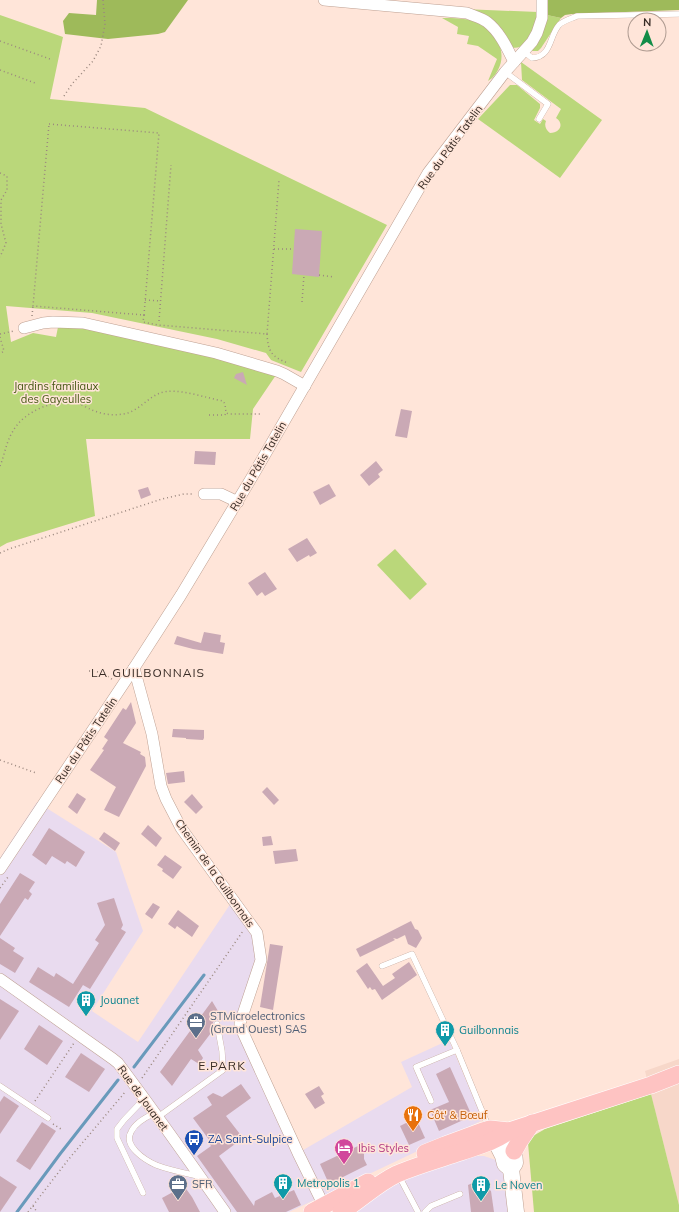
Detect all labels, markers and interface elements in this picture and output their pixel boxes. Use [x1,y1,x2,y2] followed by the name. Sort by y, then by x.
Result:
[627,12,667,52] north arrow
[643,15,651,29] text: N
[415,102,485,192] street label: Rue du Pâtis Tatelin
[14,379,98,406] park label: Jardins familiaux des Gayeulles
[227,419,289,513] street label: Rue du Pâtis Tatelin
[91,665,205,680] district label: LA GUILBONNAIS
[52,694,120,786] street label: Rue du Pâtis Tatelin
[172,816,258,930] street label: Chemin de la Guilbonnais
[75,989,97,1017] building icon: Jouanet
[100,993,139,1007] place label: Jouanet
[210,1009,307,1036] place label: STMicroelectronics (Grand Ouest) SAS
[185,1011,207,1039] office icon: STMicroelectronics (Grand Ouest) SAS
[434,1019,456,1047] building icon: Guilbonnais
[459,1023,519,1037] place label: Guilbonnais
[198,1058,246,1073] district label: E.PARK
[115,1063,171,1134] street label: Rue de Jouanet
[402,1104,424,1132] restaurant icon: Côt' & Bœuf
[427,1108,488,1122] place label: Côt' & Bœuf
[183,1128,205,1156] bus stop icon: ZA Saint-Sulpice
[208,1132,293,1146] place label: ZA Saint-Sulpice
[333,1137,355,1165] hotel icon: Ibis Styles
[358,1141,409,1155] place label: Ibis Styles
[272,1172,294,1200] building icon: Metropolis 1
[167,1173,189,1201] office icon: SFR
[470,1174,492,1202] building icon: Le Noven
[297,1176,360,1190] place label: Metropolis 1
[192,1177,213,1191] place label: SFR
[495,1178,542,1192] place label: Le Noven

